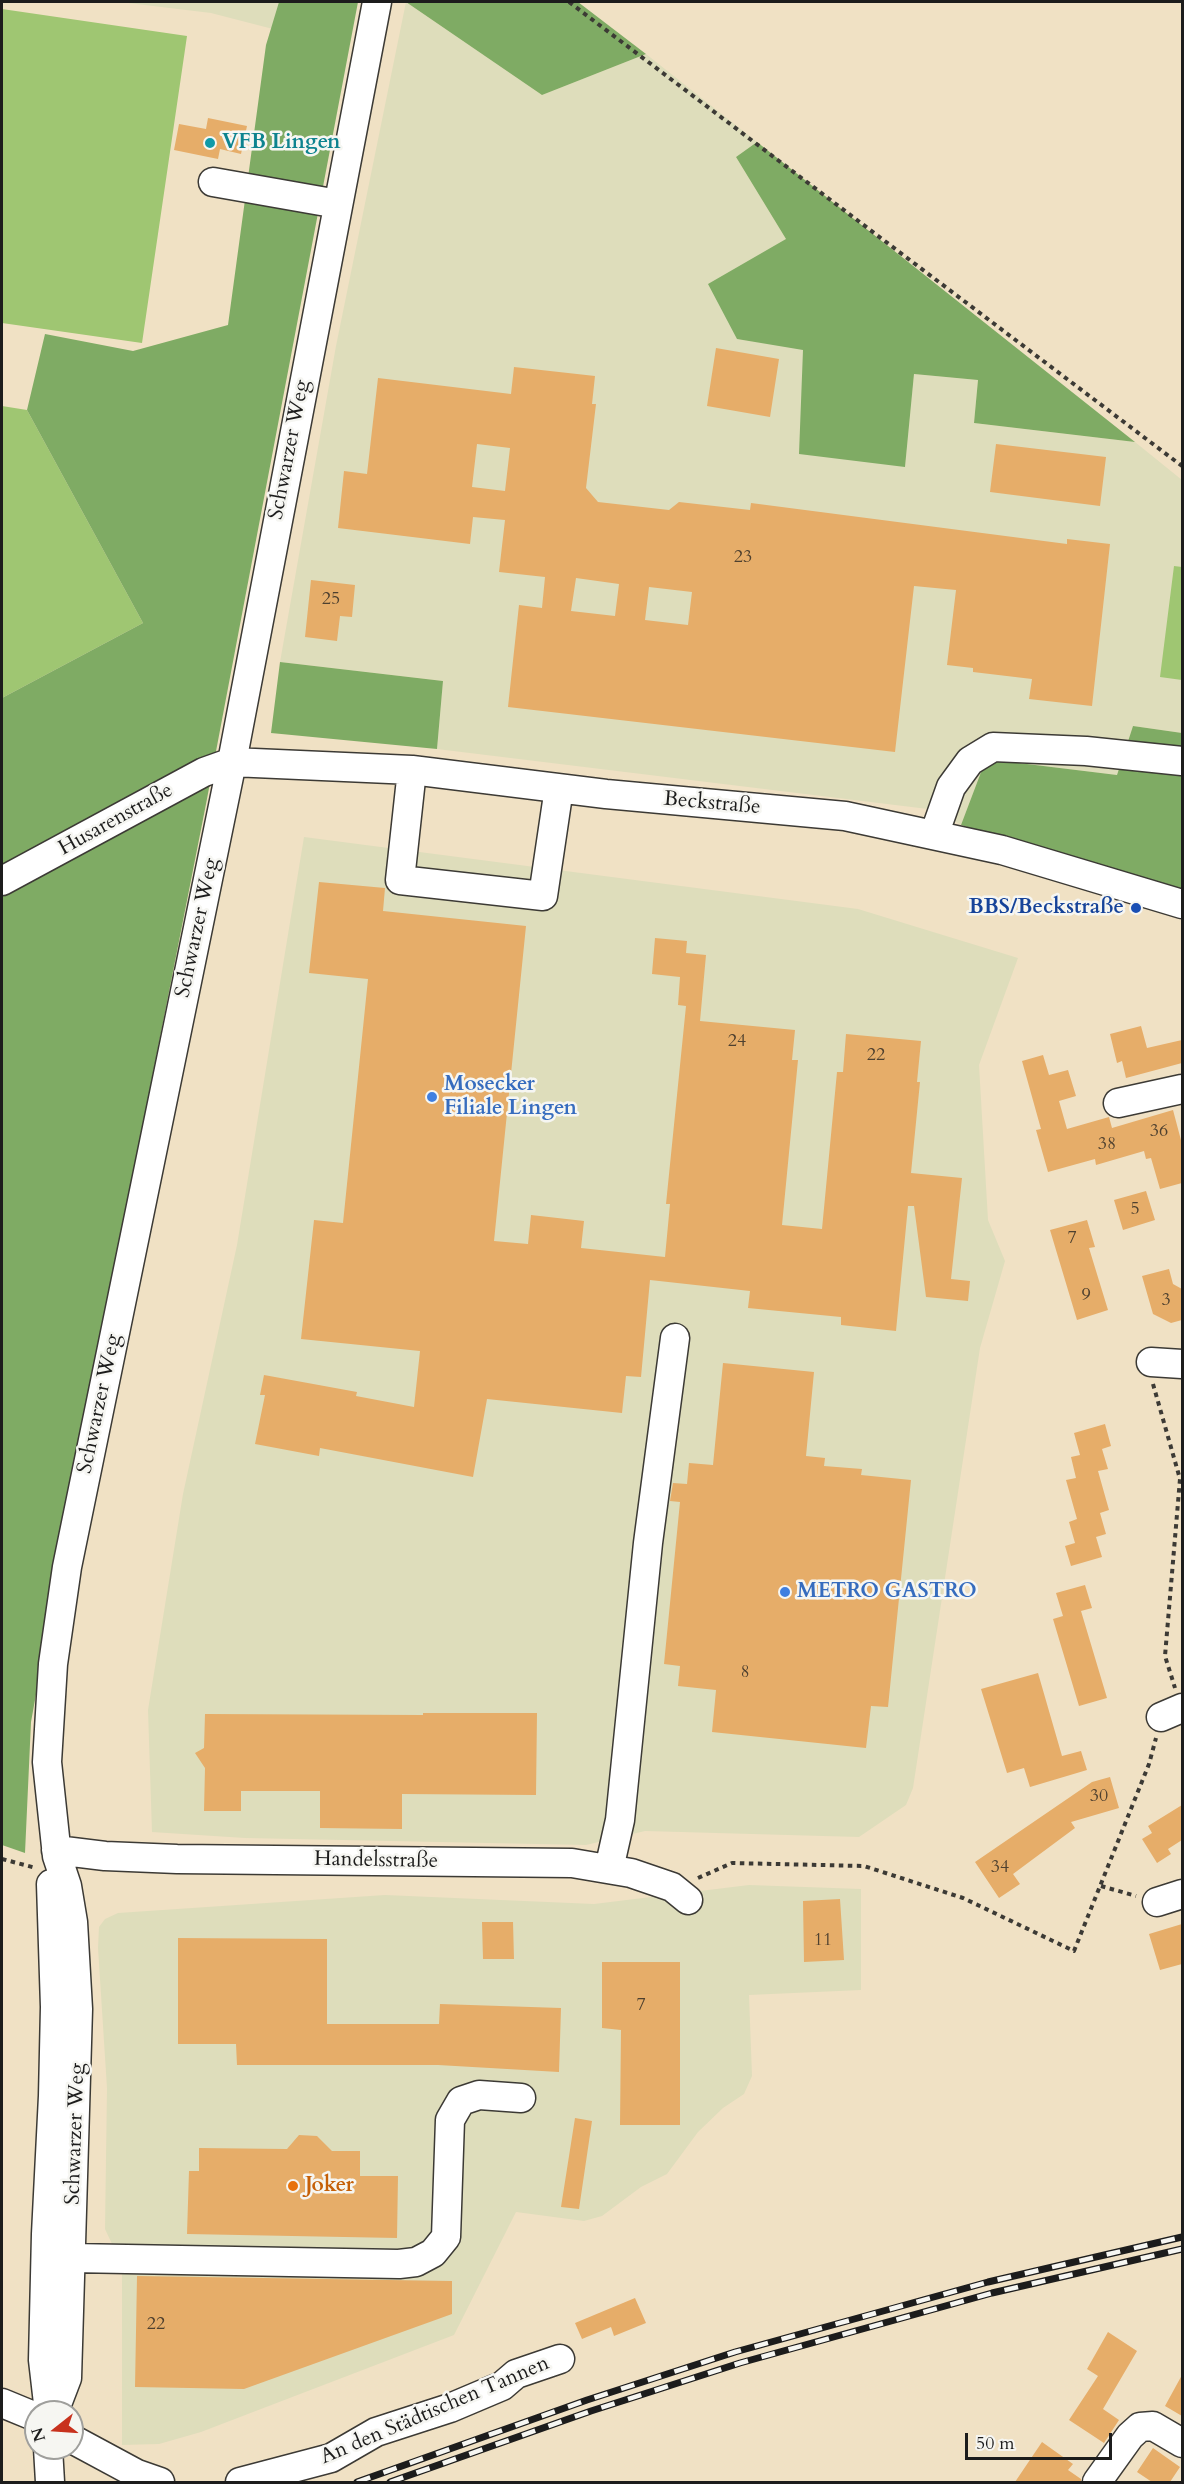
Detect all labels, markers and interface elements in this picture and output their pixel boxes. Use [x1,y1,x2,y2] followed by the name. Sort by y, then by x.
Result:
[222,130,340,156] place label: VFB Lingen
[203,136,217,150] marker: VFB Lingen
[264,378,316,522] street label: Schwarzer Weg
[734,547,752,569] house number: 23
[322,589,340,611] house number: 25
[54,778,178,862] street label: Husarenstraße
[663,787,761,821] street label: Beckstraße
[171,856,225,1000] street label: Schwarzer Weg
[968,895,1124,921] place label: BBS/Beckstraße
[1129,901,1143,915] marker: BBS/Beckstraße
[728,1031,746,1053] house number: 24
[867,1045,885,1067] house number: 22
[444,1072,577,1122] place label: Mosecker Filiale Lingen
[425,1090,439,1104] marker: Mosecker Filiale Lingen
[1150,1121,1168,1143] house number: 36
[1098,1134,1116,1156] house number: 38
[1130,1199,1140,1221] house number: 5
[1067,1228,1077,1250] house number: 7
[1081,1285,1091,1307] house number: 9
[1161,1290,1171,1312] house number: 3
[73,1332,127,1476] street label: Schwarzer Weg
[797,1579,977,1605] place label: METRO GASTRO
[778,1585,792,1599] marker: METRO GASTRO
[740,1662,750,1684] house number: 8
[1090,1786,1108,1808] house number: 30
[314,1847,438,1875] street label: Handelsstraße
[991,1857,1009,1879] house number: 34
[814,1930,832,1952] house number: 11
[636,1995,646,2017] house number: 7
[61,2063,91,2205] street label: Schwarzer Weg
[305,2173,354,2199] place label: Joker
[286,2179,300,2193] marker: Joker
[147,2314,165,2336] house number: 22
[317,2351,553,2471] street label: An den Städtischen Tannen
[24,2400,84,2460] north arrow
[968,2421,1115,2459] scale bar
[26,2425,51,2445] text: N
[976,2431,1015,2456] text: 50 m

